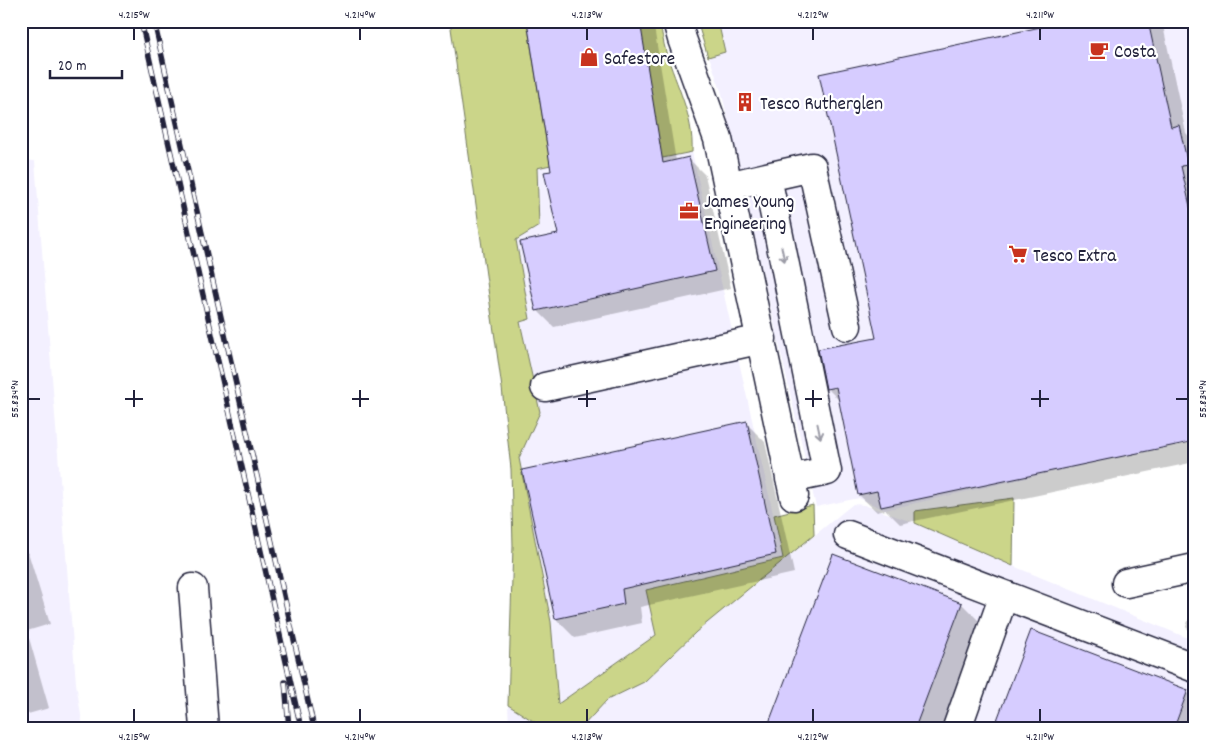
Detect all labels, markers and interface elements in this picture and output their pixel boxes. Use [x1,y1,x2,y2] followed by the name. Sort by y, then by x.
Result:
[118,7,150,24] text: 4.215°W
[345,7,375,24] text: 4.214°W
[572,7,603,24] text: 4.213°W
[798,7,829,24] text: 4.212°W
[1026,7,1054,24] text: 4.211°W
[1088,39,1110,61] cafe icon: Costa
[1114,40,1157,67] place label: Costa
[578,46,600,68] shop icon: Safestore
[604,47,675,74] place label: Safestore
[50,48,122,80] scale bar
[58,56,86,78] text: 20 m
[734,91,756,113] building icon: Tesco Rutherglen
[760,92,883,119] place label: Tesco Rutherglen
[704,190,794,239] place label: James Young Engineering
[678,200,700,222] office icon: James Young Engineering
[1007,243,1029,265] supermarket icon: Tesco Extra
[1033,244,1117,271] place label: Tesco Extra
[779,246,788,262] one-way arrow
[7,380,24,418] text: 55.834°N
[1195,380,1212,418] text: 55.834°N
[815,422,824,438] one-way arrow
[118,729,150,746] text: 4.215°W
[345,729,375,746] text: 4.214°W
[572,729,603,746] text: 4.213°W
[798,729,829,746] text: 4.212°W
[1026,729,1054,746] text: 4.211°W

